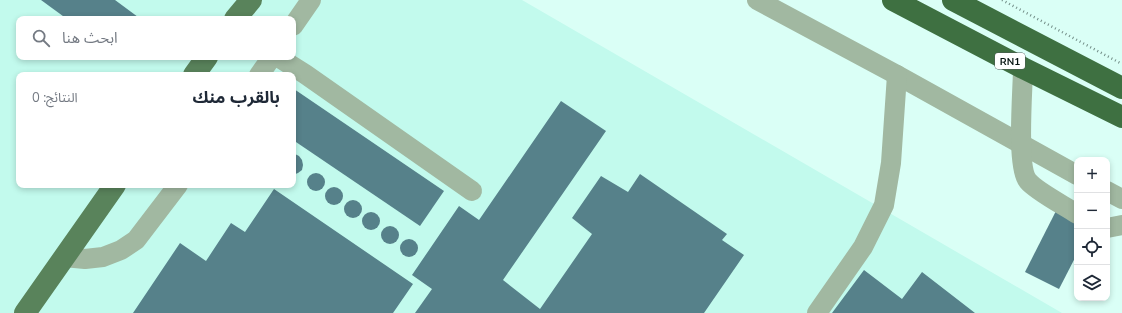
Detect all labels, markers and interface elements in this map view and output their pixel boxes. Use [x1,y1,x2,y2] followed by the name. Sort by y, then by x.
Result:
[16,16,296,60] search box
[30,27,52,49] icon: search
[62,28,118,48] text: ابحث هنا
[995,53,1025,69] road number: RN1
[193,86,280,109] text: بالقرب منك
[32,89,78,107] text: النتائج: 0
[1074,157,1110,301] map controls
[1074,157,1110,193] button: +
[1074,193,1110,229] button: −
[1074,229,1110,265] button: locate
[1074,265,1110,301] button: layers

